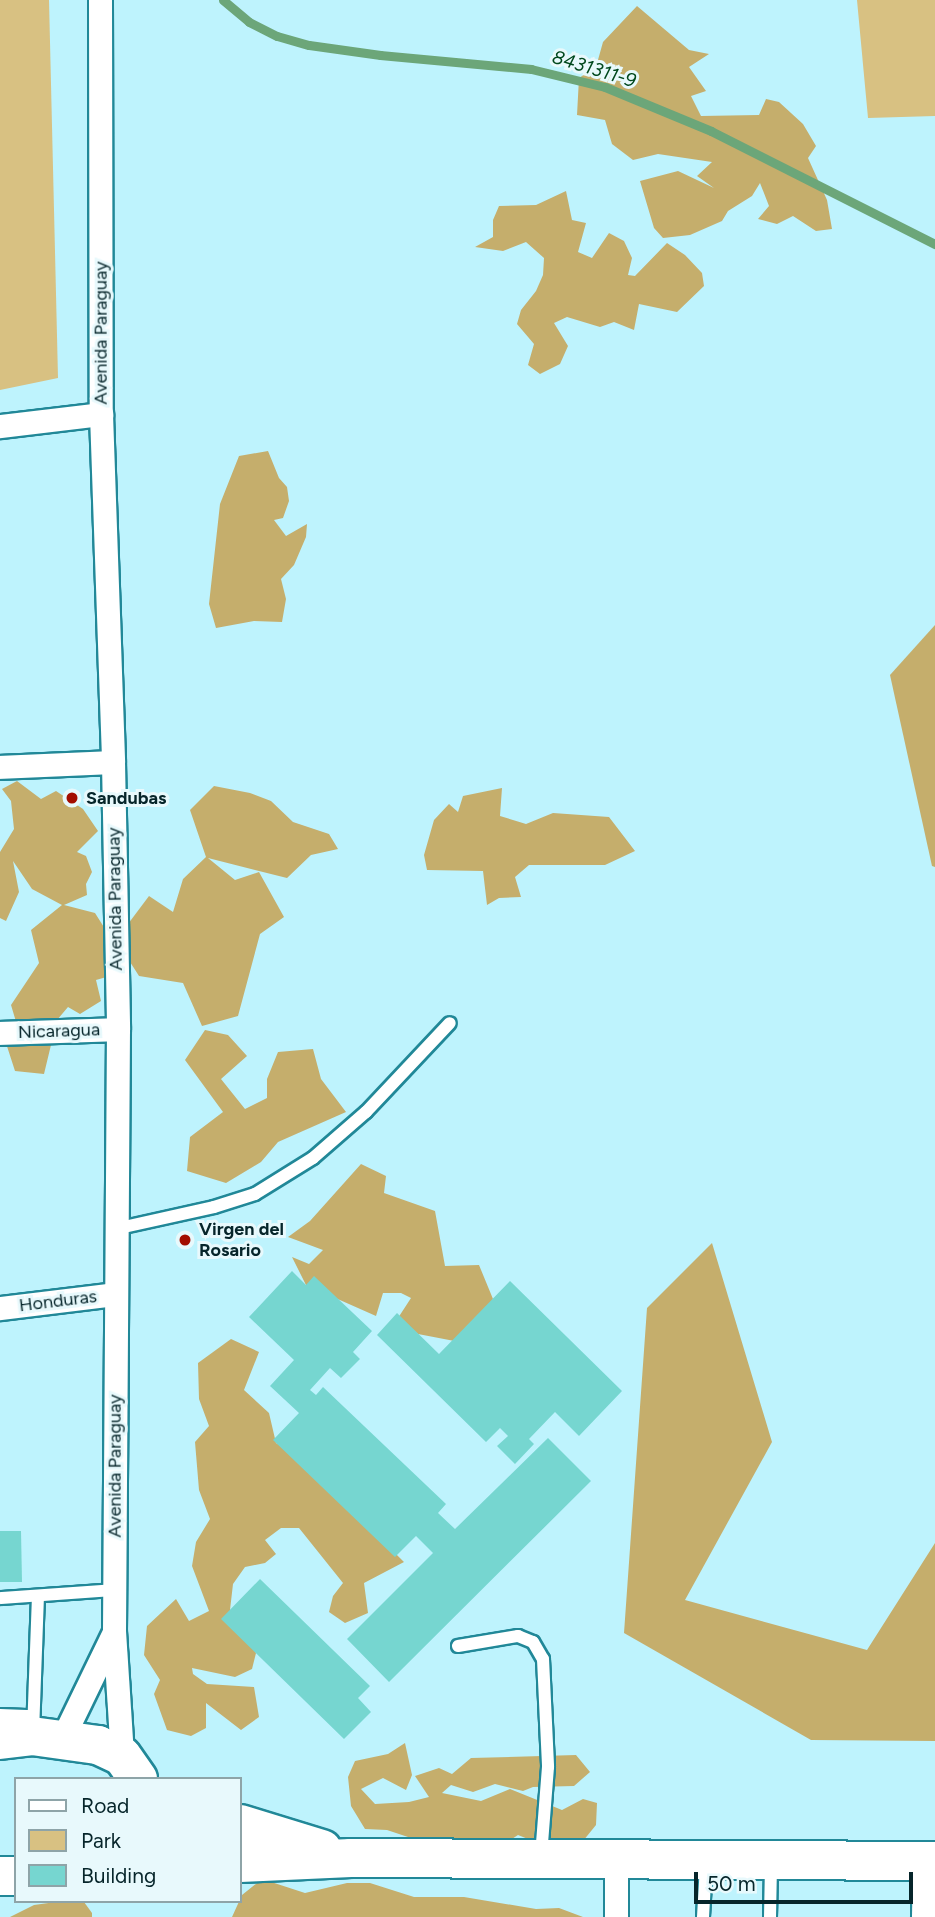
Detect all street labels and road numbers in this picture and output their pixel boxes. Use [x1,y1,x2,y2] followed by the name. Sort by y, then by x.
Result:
[90,261,112,405] street label: Avenida Paraguay
[103,827,127,971] street label: Avenida Paraguay
[18,1019,100,1043] street label: Nicaragua
[18,1286,98,1316] street label: Honduras
[104,1394,126,1538] street label: Avenida Paraguay

